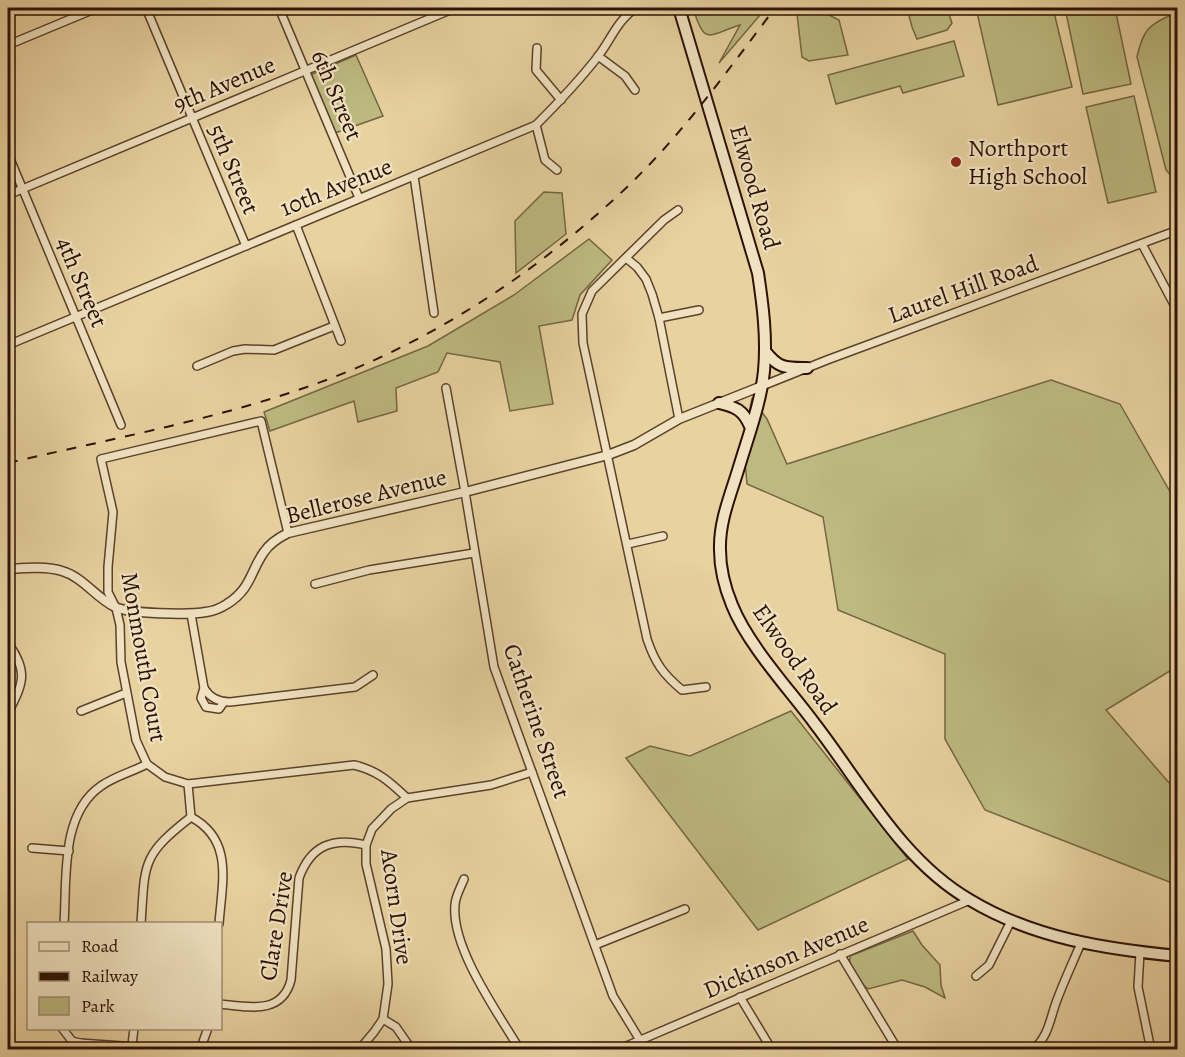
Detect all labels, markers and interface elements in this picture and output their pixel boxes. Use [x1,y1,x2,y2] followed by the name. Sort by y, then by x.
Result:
[304,45,370,145] street label: 6th Street
[168,48,280,120] street label: 9th Avenue
[201,119,267,219] street label: 5th Street
[722,121,788,253] street label: Elwood Road
[968,132,1087,192] place label: Northport High School
[275,150,397,224] street label: 10th Avenue
[949,155,963,169] marker: Northport High School
[49,232,115,332] street label: 4th Street
[883,247,1043,331] street label: Laurel Hill Road
[282,461,450,531] street label: Bellerose Avenue
[113,570,175,745] street label: Monmouth Court
[745,597,845,721] street label: Elwood Road
[496,640,578,803] street label: Catherine Street
[373,846,421,967] street label: Acorn Drive
[252,869,300,983] street label: Clare Drive
[698,908,874,1006] street label: Dickinson Avenue
[27,922,222,1030] legend
[81,934,119,958] text: Road
[81,964,139,988] text: Railway
[81,994,115,1018] text: Park

